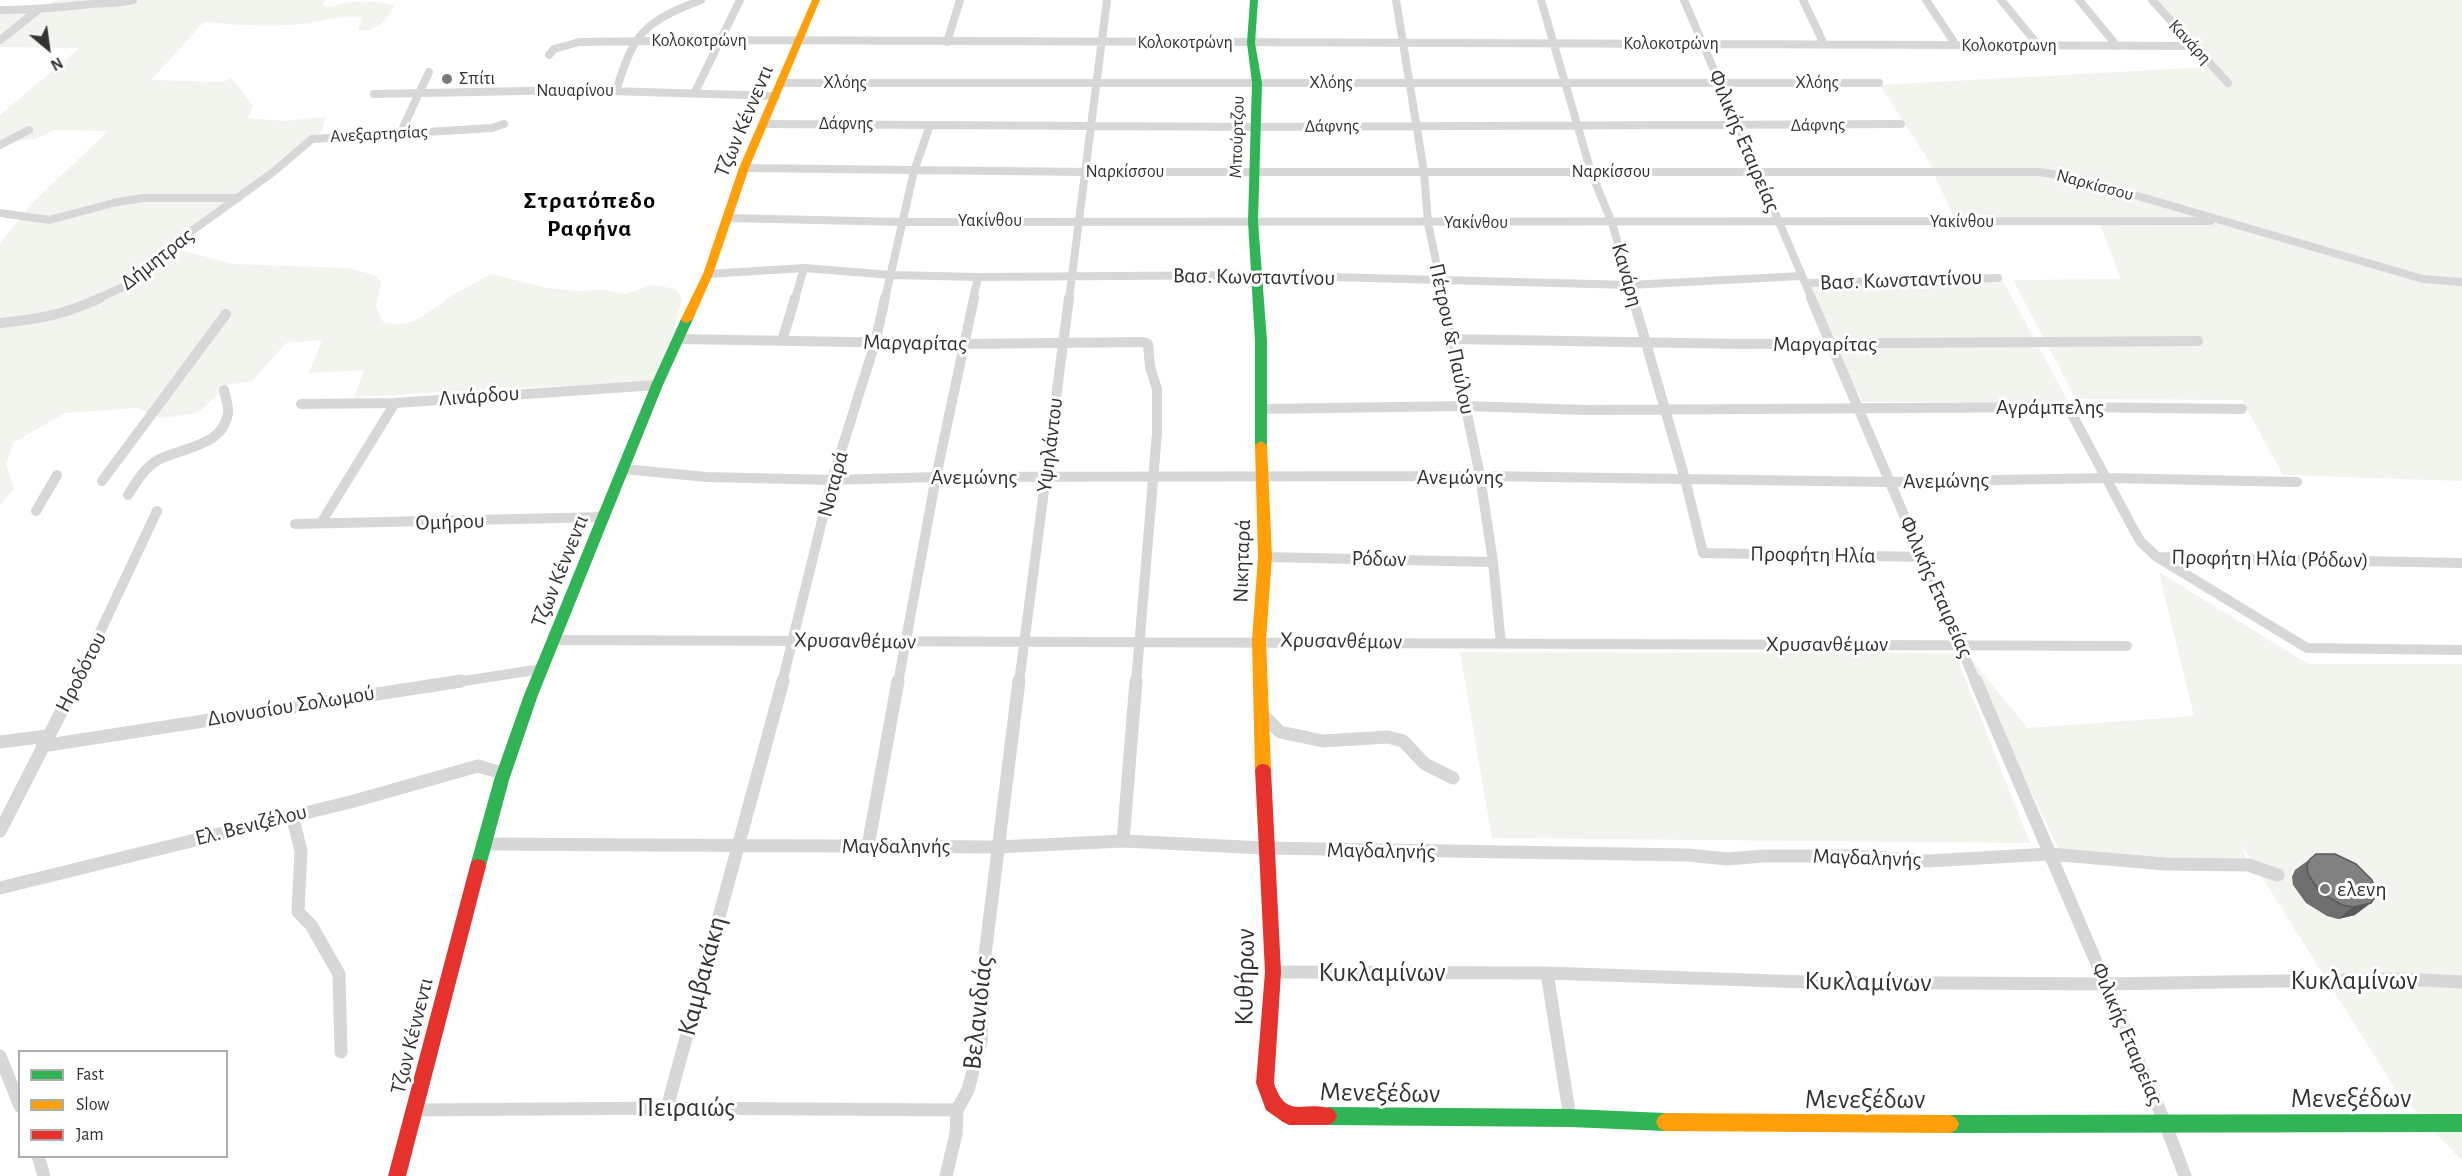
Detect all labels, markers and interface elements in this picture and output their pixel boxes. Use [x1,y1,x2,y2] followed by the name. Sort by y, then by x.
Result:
[2164,15,2216,69] street label: Κανάρη
[18,18,78,78] north arrow
[651,30,747,52] street label: Κολοκοτρώνη
[1137,32,1233,54] street label: Κολοκοτρώνη
[1623,33,1719,55] street label: Κολοκοτρώνη
[1961,35,2057,57] street label: Κολοκοτρωνη
[48,54,65,73] text: N
[709,61,779,181] street label: Τζων Κέννεντι
[1702,66,1786,216] street label: Φιλικής Εταιρείας
[459,68,495,90] place label: Σπίτι
[440,72,454,86] marker: Σπίτι
[823,72,867,94] street label: Χλόης
[1309,72,1353,94] street label: Χλόης
[1795,72,1839,94] street label: Χλόης
[536,80,614,102] street label: Ναυαρίνου
[1225,95,1249,179] street label: Μπούρτζου
[819,113,873,135] street label: Δάφνης
[1791,114,1845,136] street label: Δάφνης
[1305,115,1359,137] street label: Δάφνης
[330,121,428,147] street label: Ανεξαρτησίας
[1086,161,1164,183] street label: Ναρκίσσου
[1572,161,1650,183] street label: Ναρκίσσου
[2054,164,2136,206] street label: Ναρκίσσου
[524,187,656,243] district label: Στρατόπεδο Ραφήνα
[958,210,1022,232] street label: Υακίνθου
[1930,211,1994,233] street label: Υακίνθου
[1444,212,1508,234] street label: Υακίνθου
[115,222,199,296] street label: Δήμητρας
[1605,240,1649,310] street label: Κανάρη
[1423,261,1481,417] street label: Πέτρου & Παύλου
[1173,262,1335,292] street label: Βασ. Κωνσταντίνου
[1819,264,1983,296] street label: Βασ. Κωνσταντίνου
[863,329,967,357] street label: Μαργαρίτας
[1773,331,1877,357] street label: Μαργαρίτας
[438,380,520,412] street label: Λινάρδου
[1996,394,2104,420] street label: Αγράμπελης
[1031,396,1069,494] street label: Υψηλάντου
[812,448,854,520] street label: Νοταρά
[931,464,1017,490] street label: Ανεμώνης
[1417,464,1503,490] street label: Ανεμώνης
[1903,467,1989,495] street label: Ανεμώνης
[415,508,485,536] street label: Ομήρου
[525,511,595,631] street label: Τζων Κέννεντι
[1893,512,1979,662] street label: Φιλικής Εταιρείας
[1227,519,1257,603] street label: Νικηταρά
[1750,541,1876,569] street label: Προφήτη Ηλία
[2171,544,2369,574] street label: Προφήτη Ηλία (Ρόδων)
[1351,545,1407,573] street label: Ρόδων
[50,627,112,717] street label: Ηροδότου
[794,627,916,655] street label: Χρυσανθέμων
[1280,627,1402,655] street label: Χρυσανθέμων
[1766,631,1888,657] street label: Χρυσανθέμων
[205,680,377,732] street label: Διονυσίου Σολωμού
[192,798,310,852] street label: Ελ. Βενιζέλου
[842,833,950,859] street label: Μαγδαληνής
[1326,837,1436,865] street label: Μαγδαληνής
[1812,843,1922,873] street label: Μαγδαληνής
[2337,876,2387,902] place label: ελενη
[2318,882,2332,896] marker: ελενη
[671,913,733,1039] street label: Καμβακάκη
[1228,928,1262,1026] street label: Κυθήρων
[956,955,1000,1071] street label: Βελανιδιάς
[1318,957,1446,989] street label: Κυκλαμίνων
[2085,959,2169,1109] street label: Φιλικής Εταιρείας
[1804,965,1932,999] street label: Κυκλαμίνων
[2290,965,2418,997] street label: Κυκλαμίνων
[385,975,439,1097] street label: Τζων Κέννεντι
[18,1050,228,1158] legend
[76,1066,104,1084] text: Fast
[1319,1076,1441,1110] street label: Μενεξέδων
[2291,1083,2411,1115] street label: Μενεξέδων
[1805,1084,1925,1116] street label: Μενεξέδων
[637,1092,735,1124] street label: Πειραιώς
[76,1096,109,1114] text: Slow
[76,1126,104,1144] text: Jam

